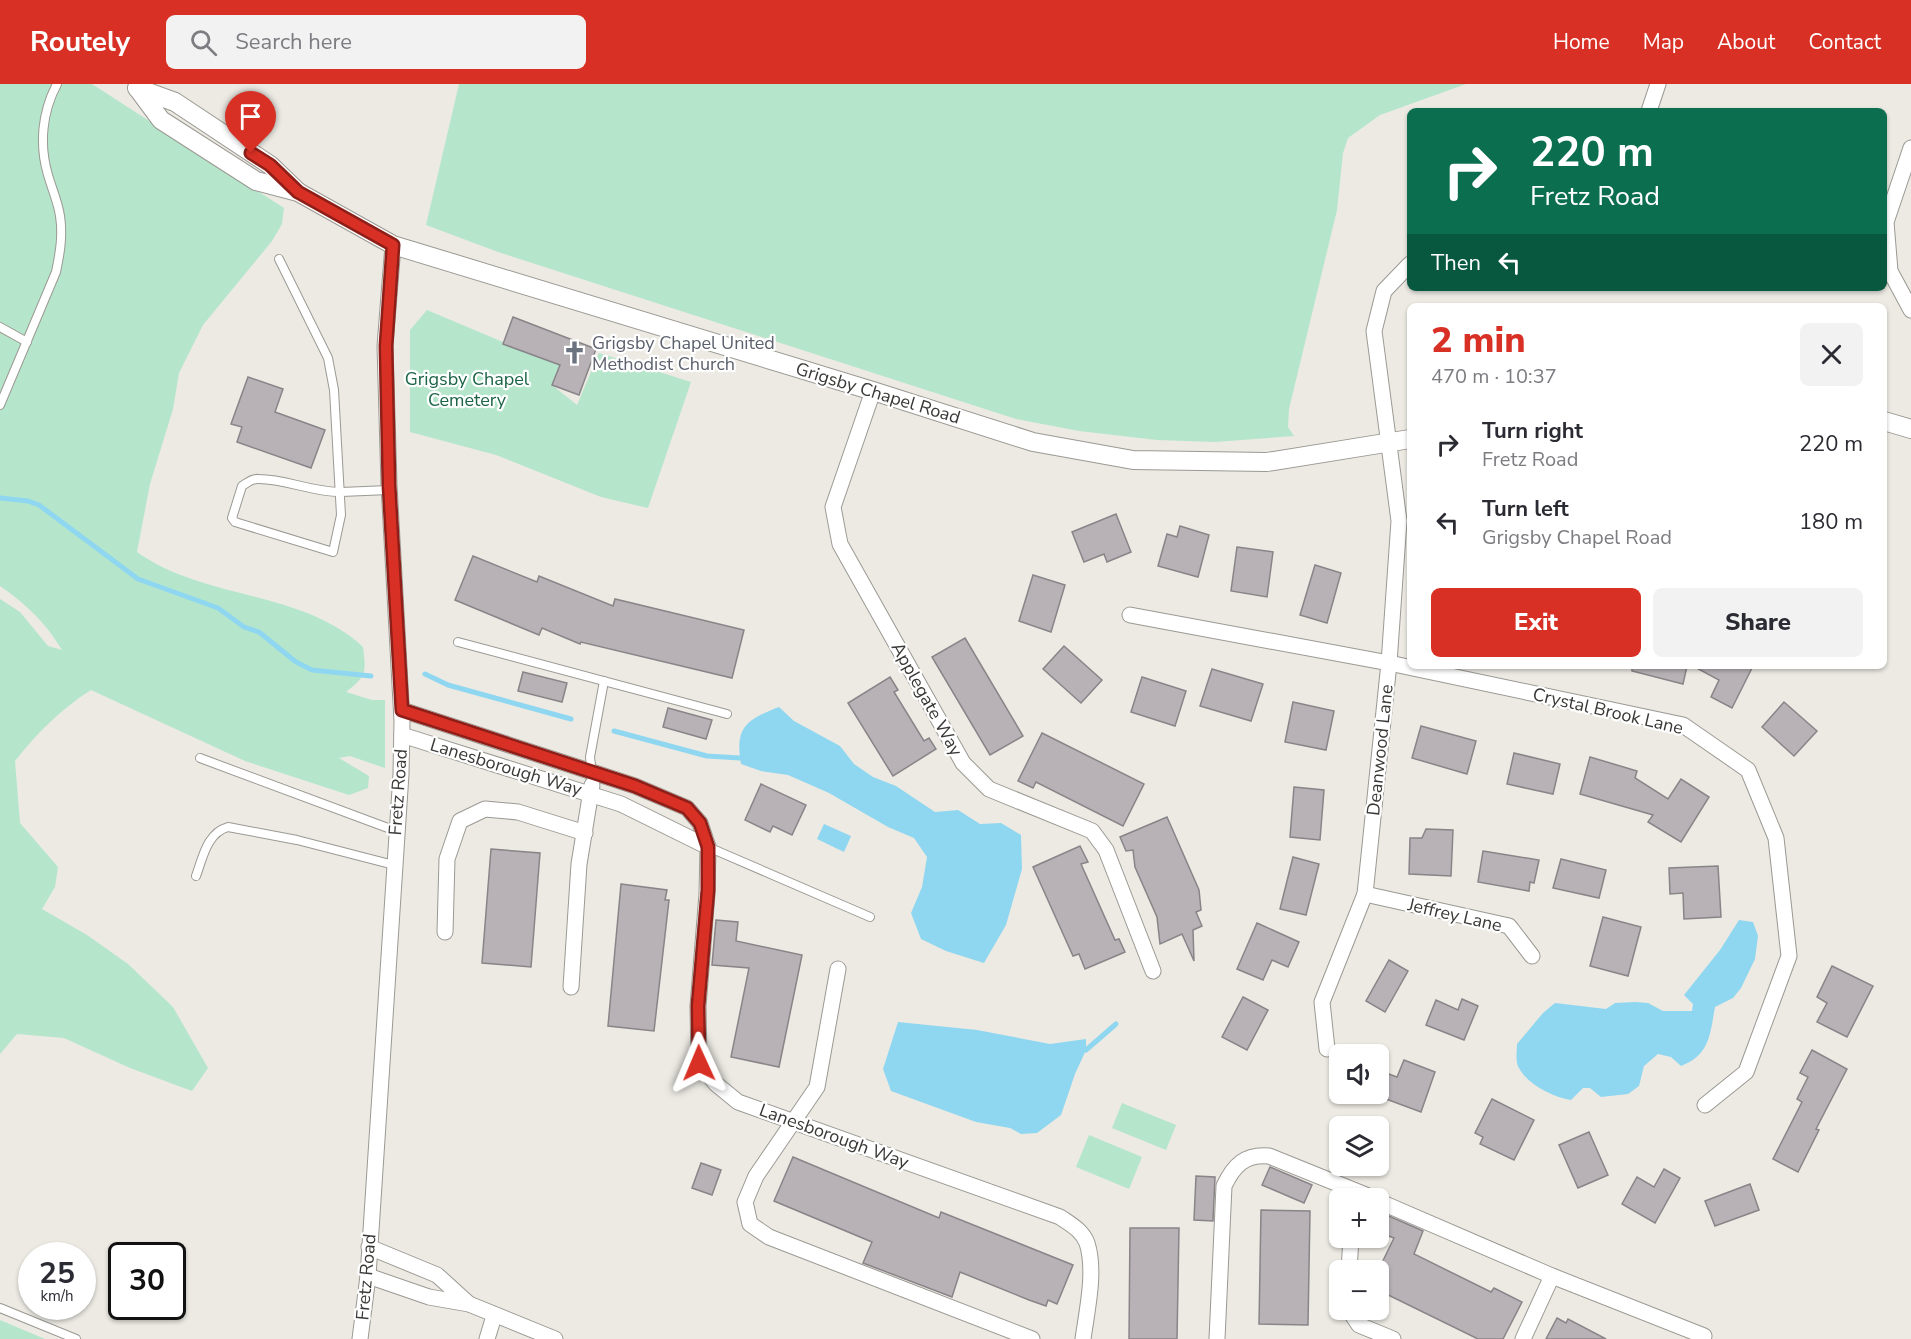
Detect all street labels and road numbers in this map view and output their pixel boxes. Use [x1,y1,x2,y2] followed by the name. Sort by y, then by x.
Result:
[793,357,963,429] street label: Grigsby Chapel Road
[886,638,969,761] street label: Applegate Way
[1530,682,1686,740] street label: Crystal Brook Lane
[1361,683,1399,817] street label: Deanwood Lane
[427,732,586,802] street label: Lanesborough Way
[383,748,413,836] street label: Fretz Road
[1405,892,1504,937] street label: Jeffrey Lane
[756,1098,913,1174] street label: Lanesborough Way
[350,1233,382,1321] street label: Fretz Road

